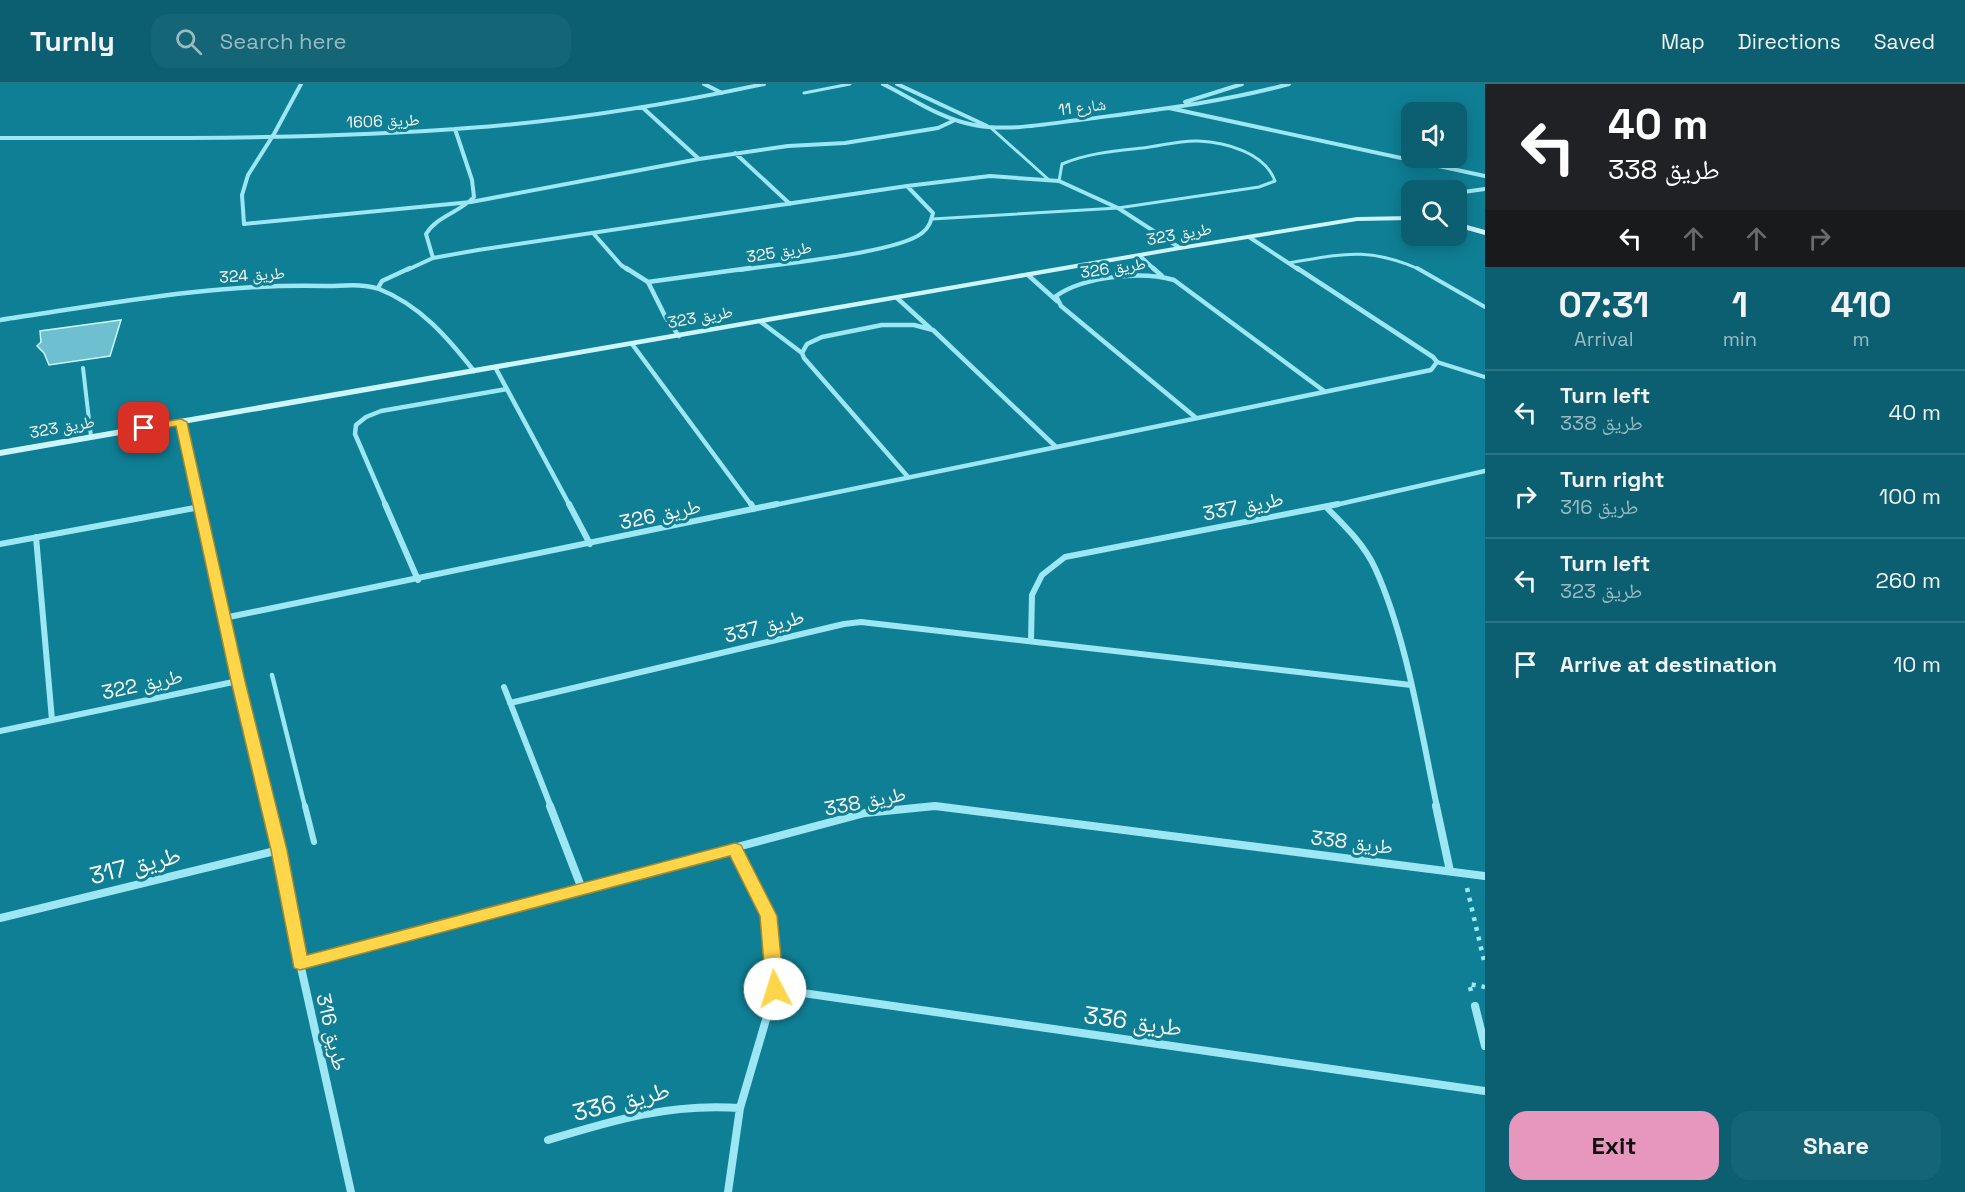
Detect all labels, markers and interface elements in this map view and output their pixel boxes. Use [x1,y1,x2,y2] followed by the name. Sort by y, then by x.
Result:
[151,14,571,68] search box
[30,23,115,59] text: Turnly
[172,25,205,58] icon: search
[220,27,347,55] text: Search here
[1661,28,1705,55] text: Map
[1738,28,1841,55] text: Directions
[1874,28,1935,55] text: Saved
[1057,94,1107,120] street label: شارع 11
[1608,98,1708,151] text: 40 m
[1401,102,1467,246] map controls
[1401,102,1467,168] button: sound
[1509,108,1587,186] icon: left
[346,109,420,133] street label: طريق 1606
[1608,152,1720,187] text: طريق 338
[1401,180,1467,246] button: search
[1145,218,1213,250] street label: طريق 323
[1614,222,1647,255] icon: left
[1677,222,1710,255] icon: ahead
[1740,222,1773,255] icon: ahead
[1803,222,1836,255] icon: right
[745,236,813,268] street label: طريق 325
[1079,253,1147,283] street label: طريق 326
[218,262,286,288] street label: طريق 324
[1558,282,1649,328] text: 07:31
[1732,282,1748,328] text: 1
[1830,282,1892,328] text: 410
[666,301,734,333] street label: طريق 323
[1574,326,1634,352] text: Arrival
[1723,326,1757,352] text: min
[1852,326,1870,352] text: m
[1560,381,1650,409] text: Turn left
[1509,396,1542,429] icon: left
[1889,398,1941,426] text: 40 m
[118,402,169,453] pin
[1560,410,1643,436] text: طريق 338
[28,411,96,443] street label: طريق 323
[127,411,160,444] icon: arrive
[1560,465,1665,493] text: Turn right
[1509,480,1542,513] icon: right
[1879,482,1941,510] text: 100 m
[1200,485,1286,527] street label: طريق 337
[617,493,703,535] street label: طريق 326
[1560,494,1639,520] text: طريق 316
[1560,549,1650,577] text: Turn left
[1509,564,1542,597] icon: left
[1876,566,1941,594] text: 260 m
[1560,578,1642,604] text: طريق 323
[721,604,807,648] street label: طريق 337
[1509,648,1542,681] icon: arrive
[1560,650,1777,678] text: Arrive at destination
[1893,650,1941,678] text: 10 m
[99,663,185,705] street label: طريق 322
[822,780,908,822] street label: طريق 338
[1309,824,1395,860] street label: طريق 338
[86,839,184,891] street label: طريق 317
[743,957,807,1021] position arrow
[311,991,353,1073] street label: طريق 316
[1082,999,1184,1043] street label: طريق 336
[569,1074,673,1128] street label: طريق 336
[1509,1111,1719,1180] button: Exit
[1731,1111,1941,1180] button: Share

